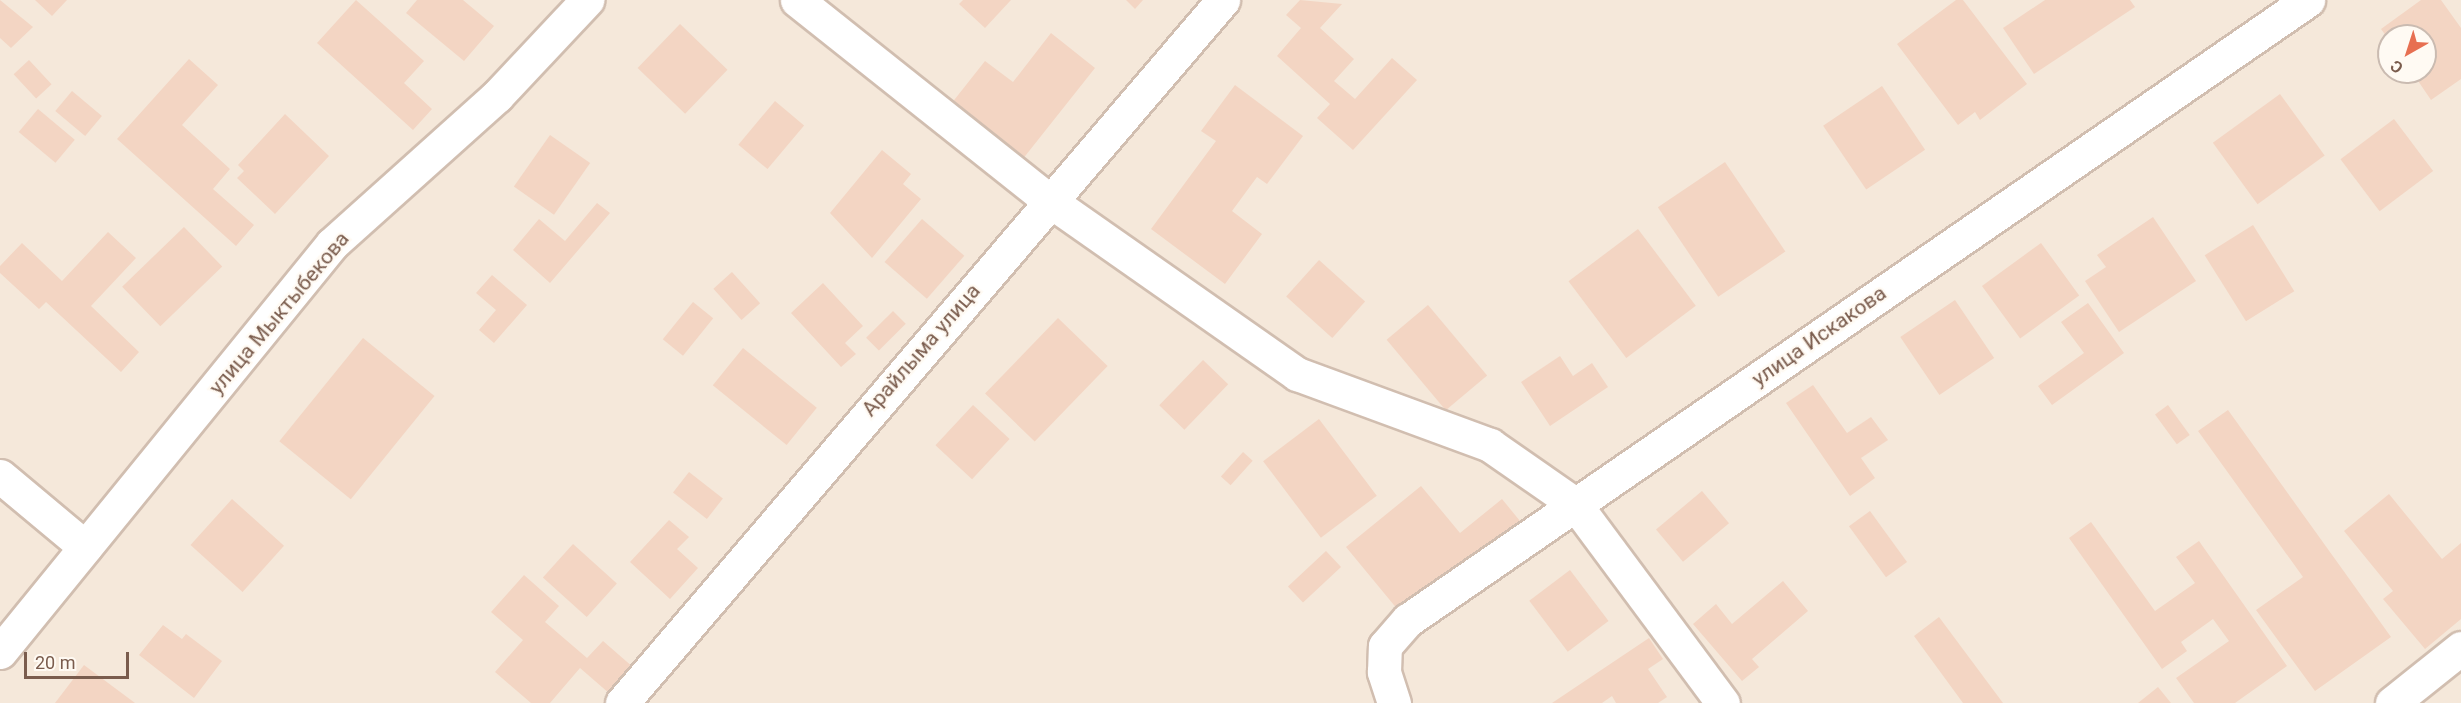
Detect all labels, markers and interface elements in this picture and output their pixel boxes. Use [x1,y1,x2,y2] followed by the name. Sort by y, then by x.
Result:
[2377,24,2437,84] north arrow
[2387,56,2407,77] text: С
[204,227,354,399] street label: улица Мыктыбекова
[857,279,985,421] street label: Арайлыма улица
[1747,280,1891,392] street label: улица Искакова
[27,640,132,678] scale bar
[35,652,75,673] text: 20 m

